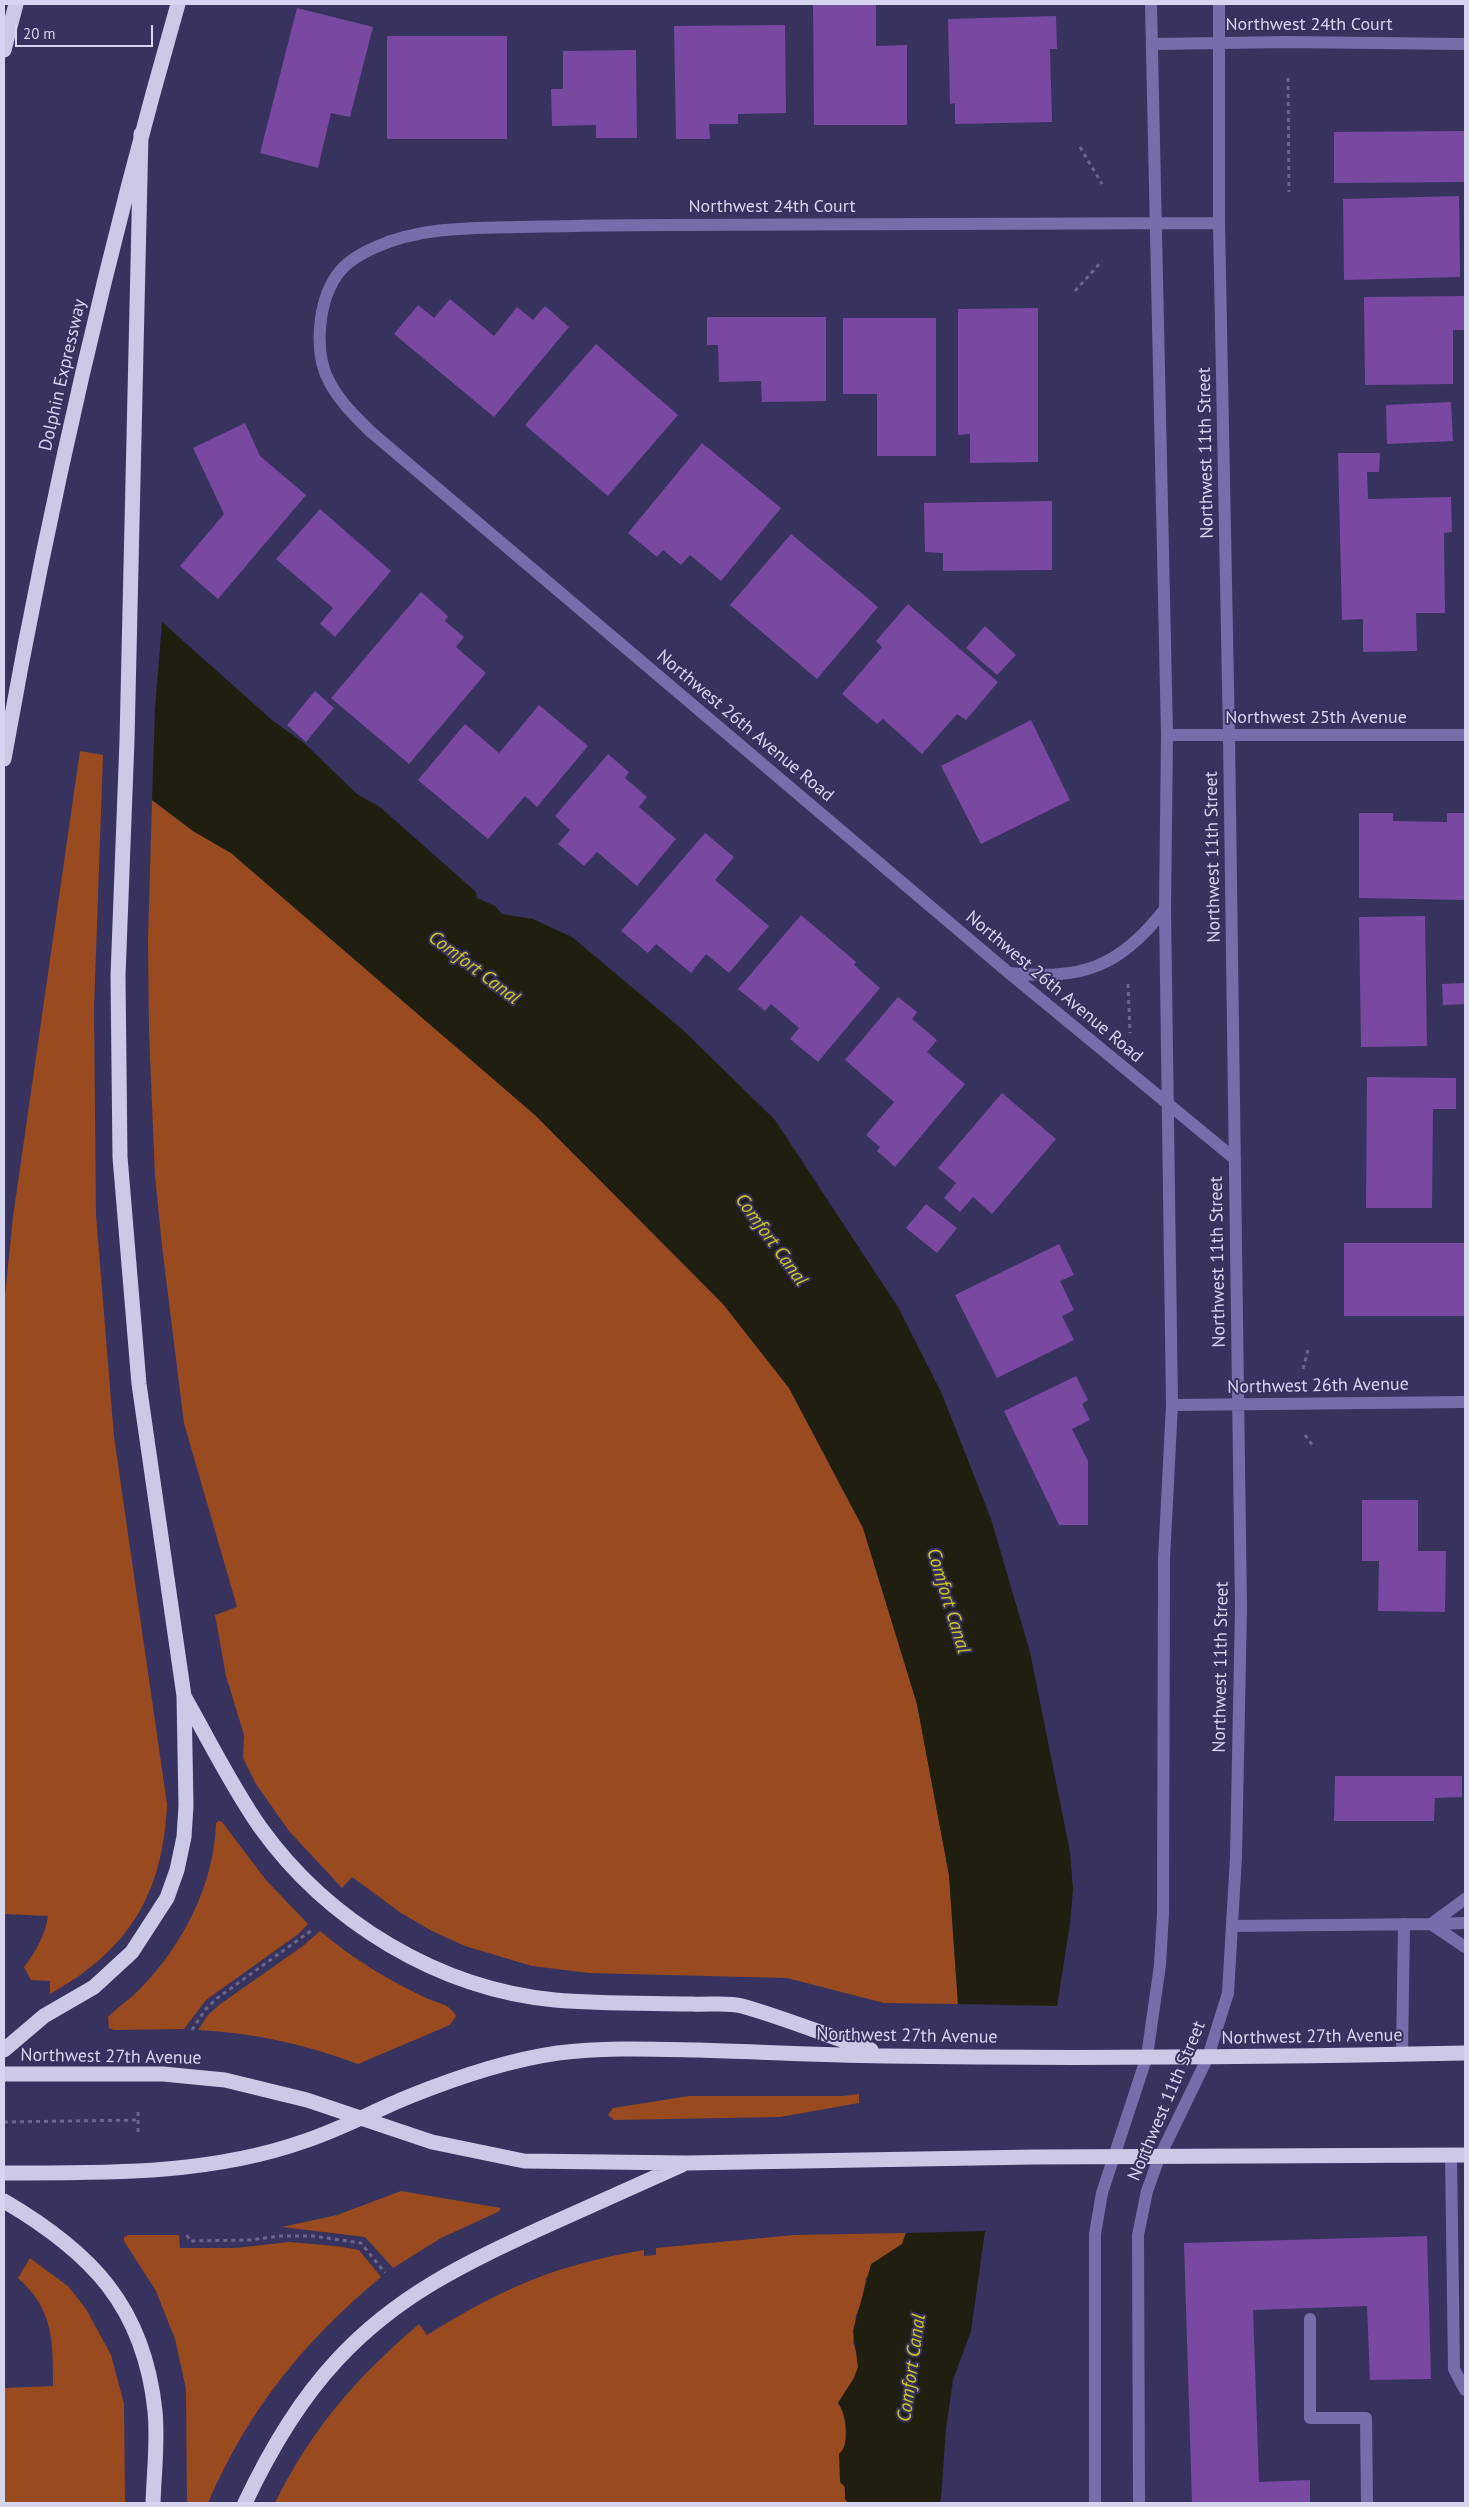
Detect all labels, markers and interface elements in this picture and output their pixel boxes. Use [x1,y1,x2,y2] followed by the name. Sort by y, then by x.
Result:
[1225,14,1393,36] street label: Northwest 24th Court
[18,15,155,47] scale bar
[23,24,56,43] text: 20 m
[688,196,856,218] street label: Northwest 24th Court
[35,297,91,453] street label: Dolphin Expressway
[1194,367,1218,539] street label: Northwest 11th Street
[652,646,838,806] street label: Northwest 26th Avenue Road
[1225,707,1407,729] street label: Northwest 25th Avenue
[1201,771,1225,943] street label: Northwest 11th Street
[961,907,1147,1067] street label: Northwest 26th Avenue Road
[424,926,524,1010] water label: Comfort Canal
[1206,1176,1230,1348] street label: Northwest 11th Street
[730,1189,812,1291] water label: Comfort Canal
[1227,1374,1409,1398] street label: Northwest 26th Avenue
[921,1546,975,1656] water label: Comfort Canal
[1209,1581,1233,1753] street label: Northwest 11th Street
[1124,2018,1210,2184] street label: Northwest 11th Street
[816,2024,998,2048] street label: Northwest 27th Avenue
[1221,2025,1403,2049] street label: Northwest 27th Avenue
[20,2045,202,2069] street label: Northwest 27th Avenue
[893,2313,931,2423] water label: Comfort Canal

